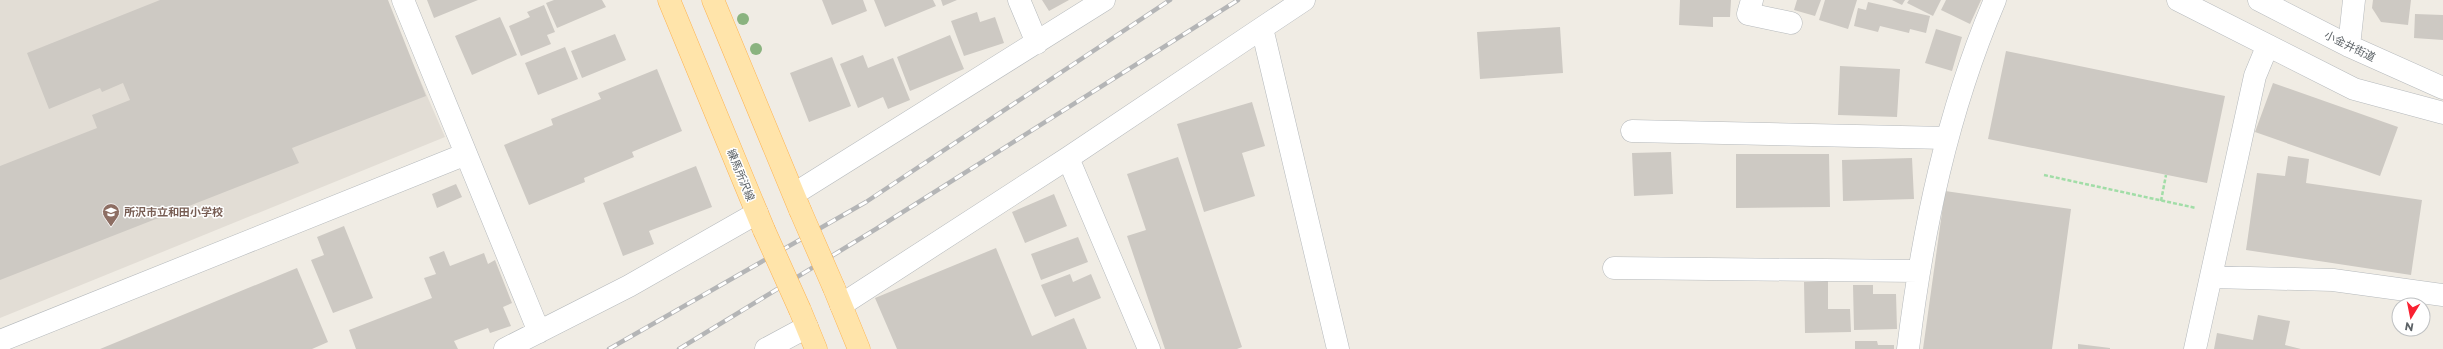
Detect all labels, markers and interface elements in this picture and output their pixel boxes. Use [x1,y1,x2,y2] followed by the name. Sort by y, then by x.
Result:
[2322,28,2378,64] street label: 小金井街道
[724,147,758,203] street label: 練馬所沢線
[101,202,121,227] school or university icon: 所沢市立和田小学校
[124,205,223,219] place label: 所沢市立和田小学校
[2391,297,2431,337] north arrow
[2404,319,2415,335] text: N

